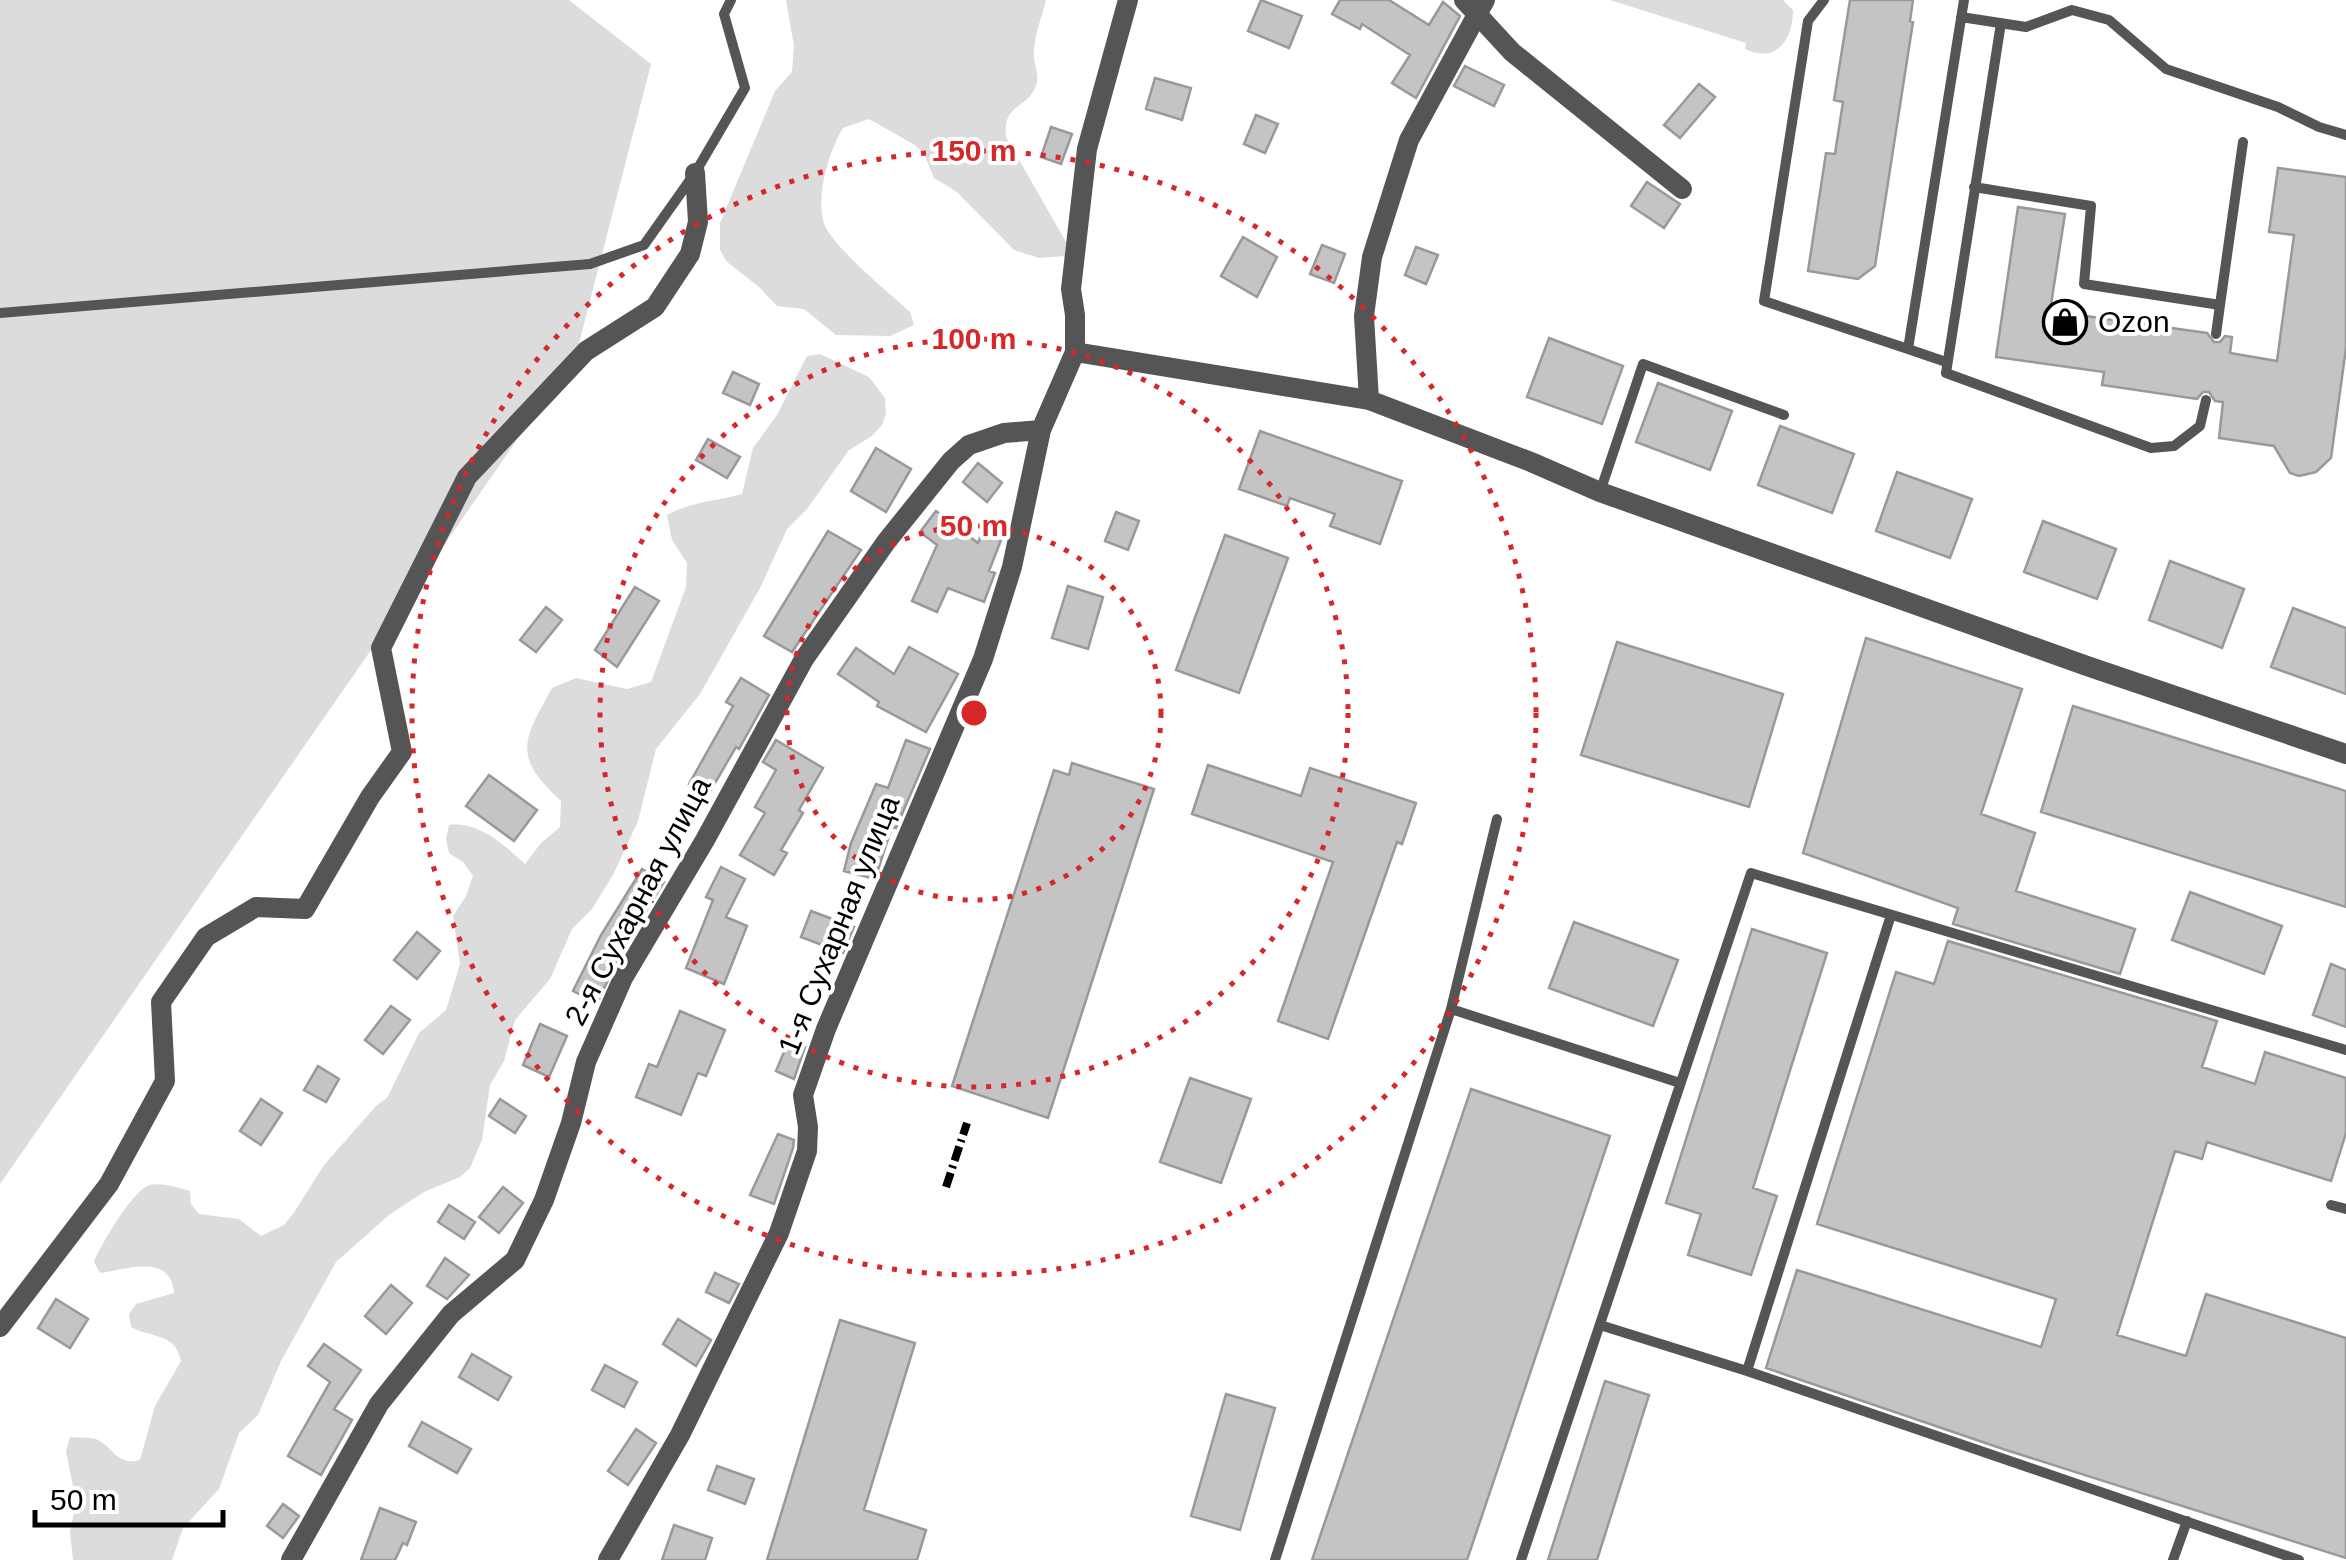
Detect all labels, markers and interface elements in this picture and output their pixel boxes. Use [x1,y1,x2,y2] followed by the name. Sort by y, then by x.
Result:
[931,134,1017,167] text: 150 m
[2042,299,2088,345] shop icon: Ozon
[2098,305,2170,338] place label: Ozon
[931,322,1017,355] text: 100 m
[940,509,1008,542] text: 50 m
[956,695,992,731] centre of rings
[558,771,717,1030] street label: 2-я Сухарная улица
[771,790,906,1059] street label: 1-я Сухарная улица
[35,1465,222,1527] scale bar
[50,1483,117,1516] text: 50 m

